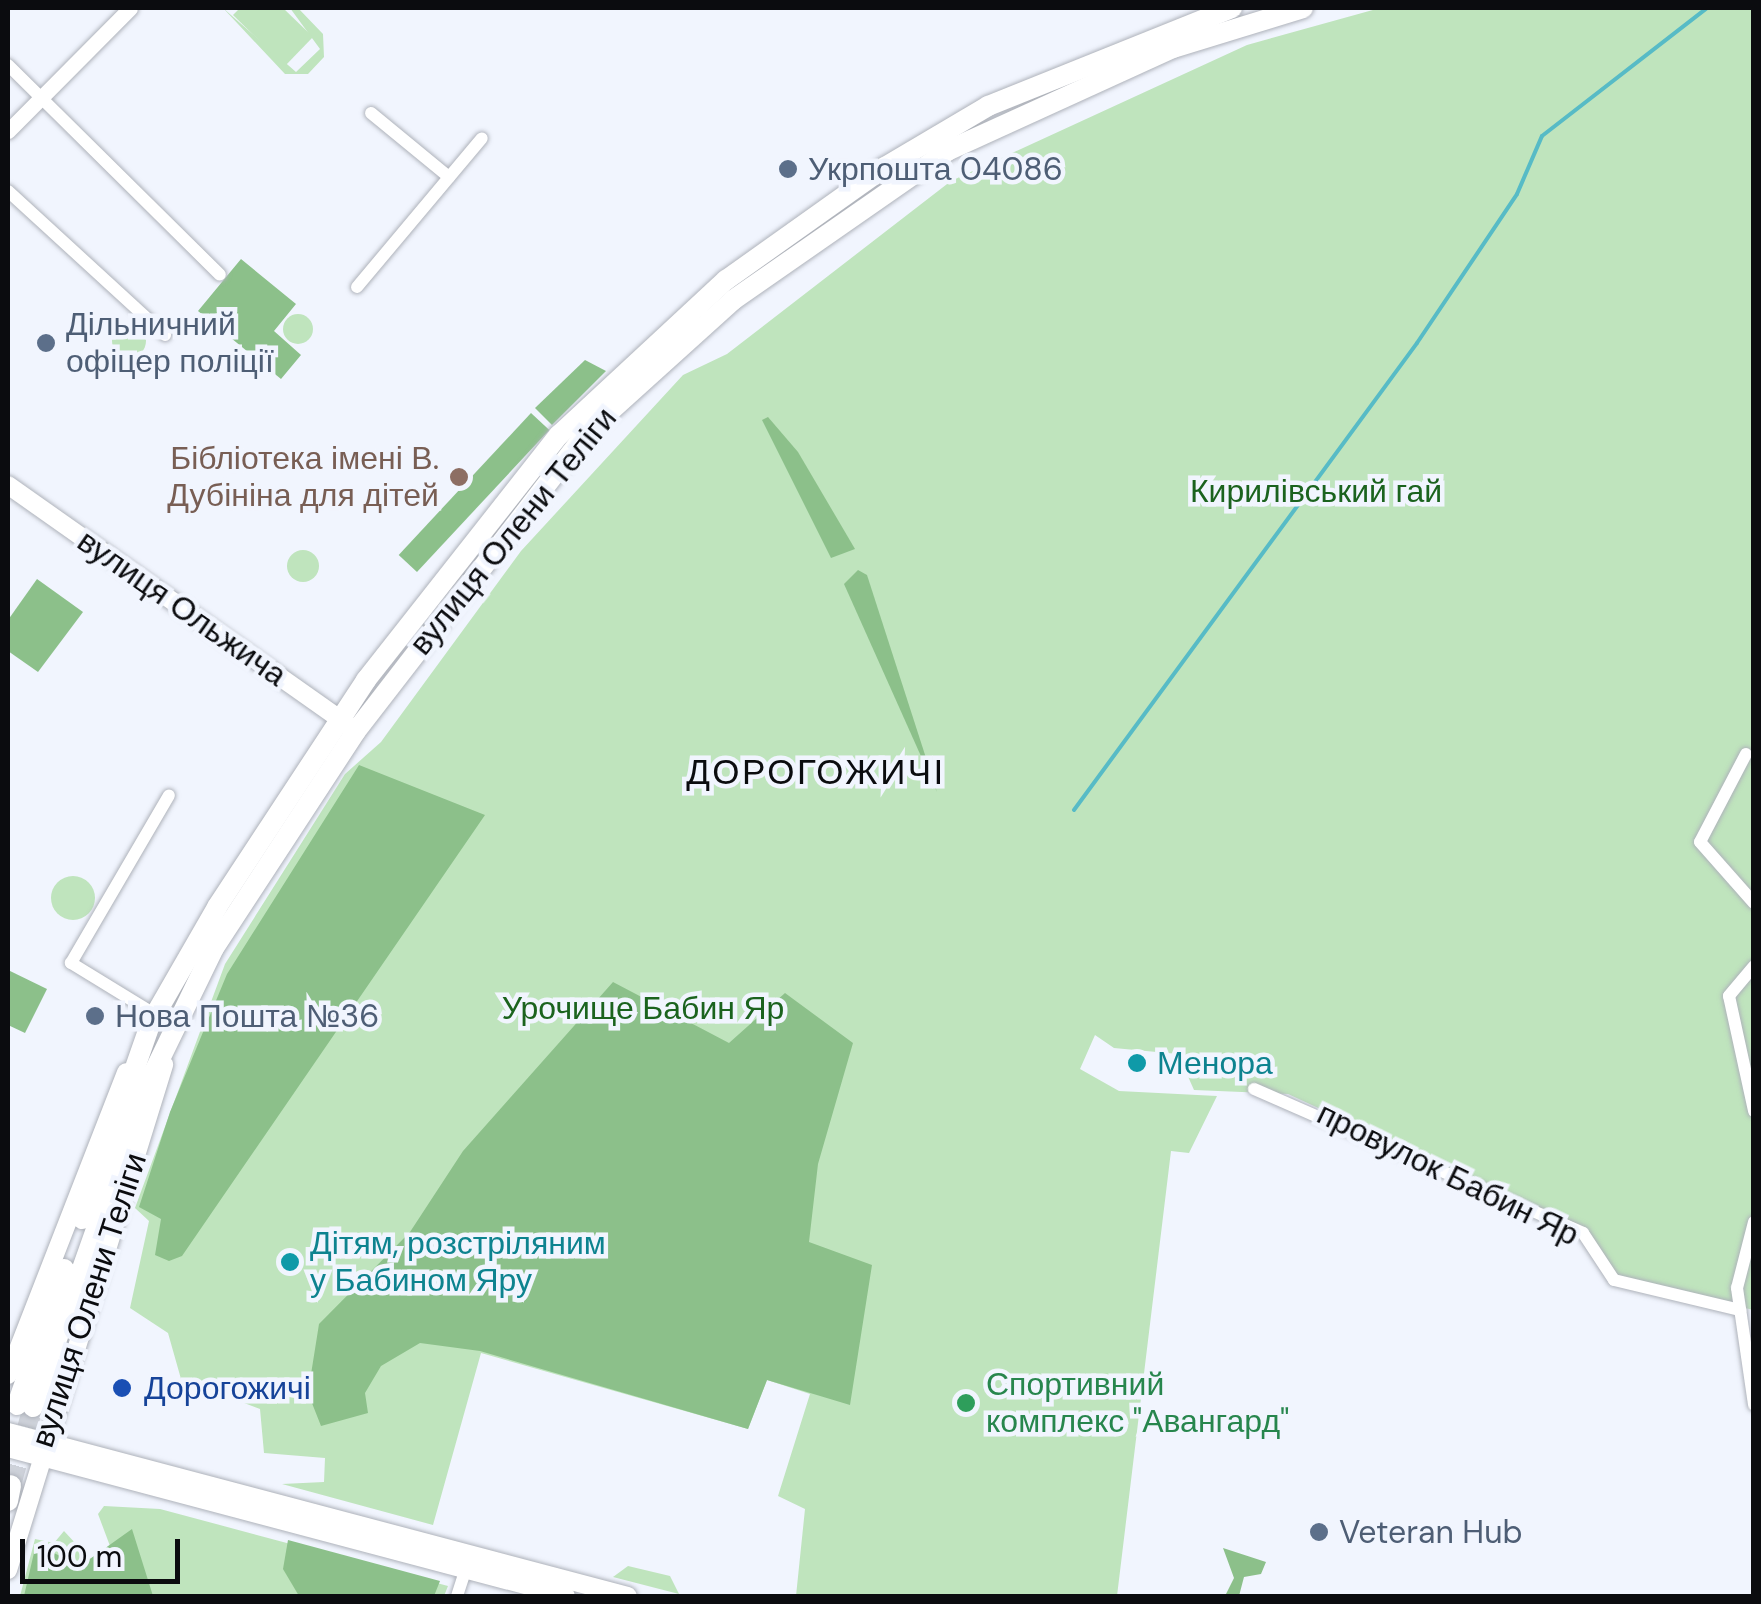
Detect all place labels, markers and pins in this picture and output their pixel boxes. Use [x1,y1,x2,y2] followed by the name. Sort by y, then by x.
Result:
[808,150,1063,188] place label: Укрпошта 04086
[777,158,799,180] marker: Укрпошта 04086
[66,306,274,381] place label: Дільничний офіцер поліції
[35,332,57,354] marker: Дільничний офіцер поліції
[167,440,439,515] place label: Бібліотека імені В. Дубініна для дітей
[448,466,470,488] marker: Бібліотека імені В. Дубініна для дітей
[115,997,379,1035] place label: Нова Пошта №36
[84,1005,106,1027] marker: Нова Пошта №36
[1157,1044,1273,1082] place label: Менора
[1126,1052,1148,1074] marker: Менора
[310,1225,606,1300] place label: Дітям, розстріляним у Бабином Яру
[279,1251,301,1273] marker: Дітям, розстріляним у Бабином Яру
[986,1366,1289,1441] place label: Спортивний комплекс "Авангард"
[144,1369,311,1407] place label: Дорогожичі
[109,1375,135,1401] marker: Дорогожичі
[955,1392,977,1414] marker: Спортивний комплекс "Авангард"
[1339,1513,1523,1551] place label: Veteran Hub
[1308,1521,1330,1543] marker: Veteran Hub

